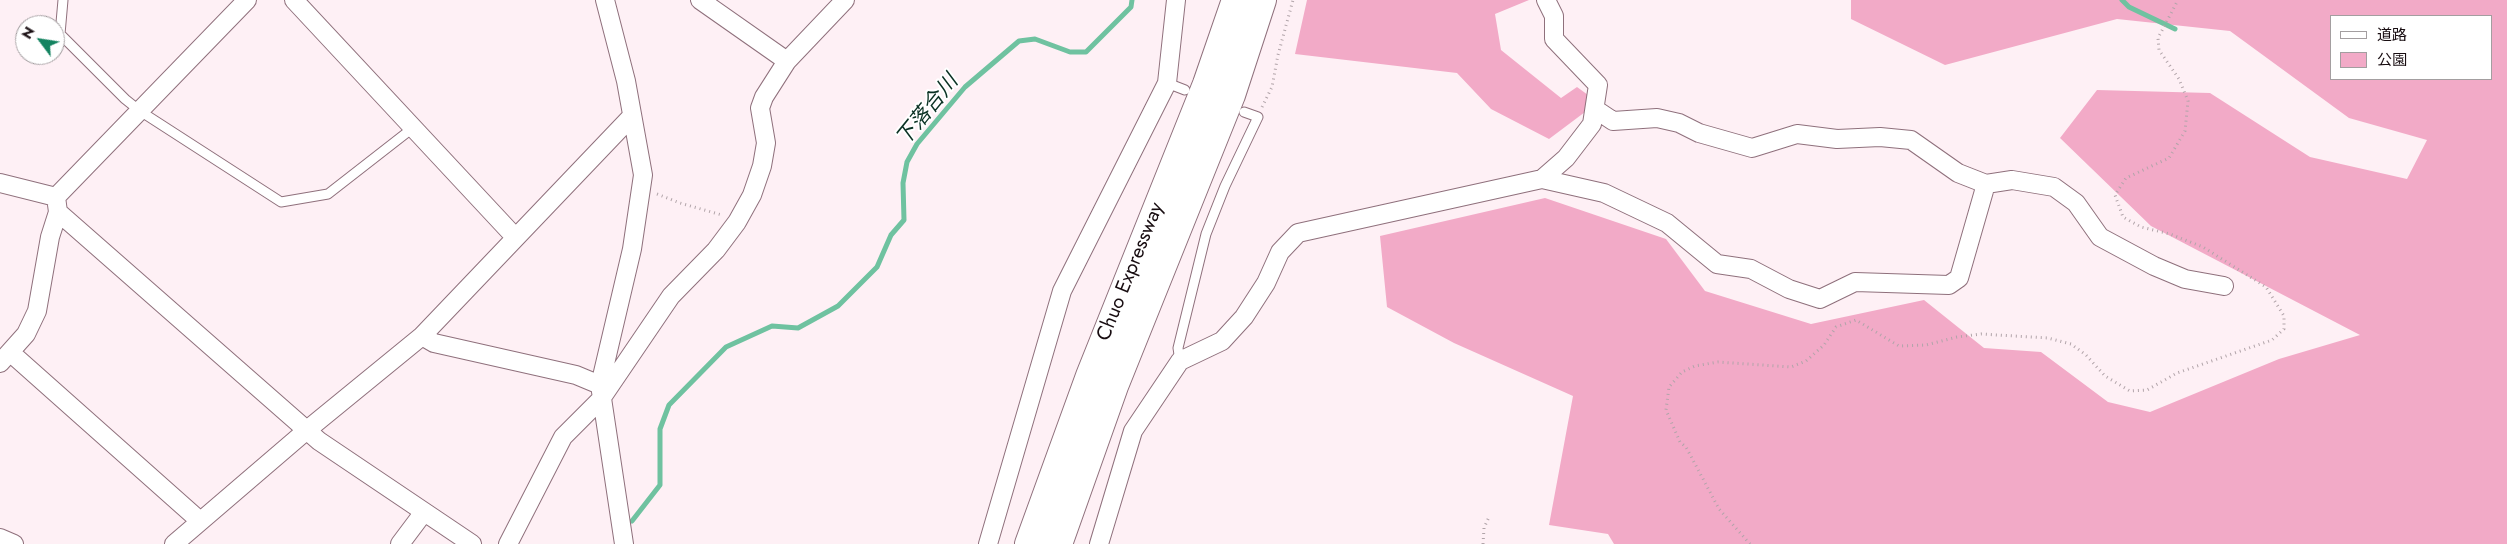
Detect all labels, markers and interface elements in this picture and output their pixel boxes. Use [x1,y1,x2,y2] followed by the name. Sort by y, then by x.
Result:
[15,15,65,65] north arrow
[2330,15,2492,80] legend
[17,23,39,43] text: N
[2377,24,2407,46] text: 道路
[2377,49,2407,71] text: 公園
[892,70,964,152] water label: 下落合川
[1092,199,1170,345] street label: Chuo Expressway

